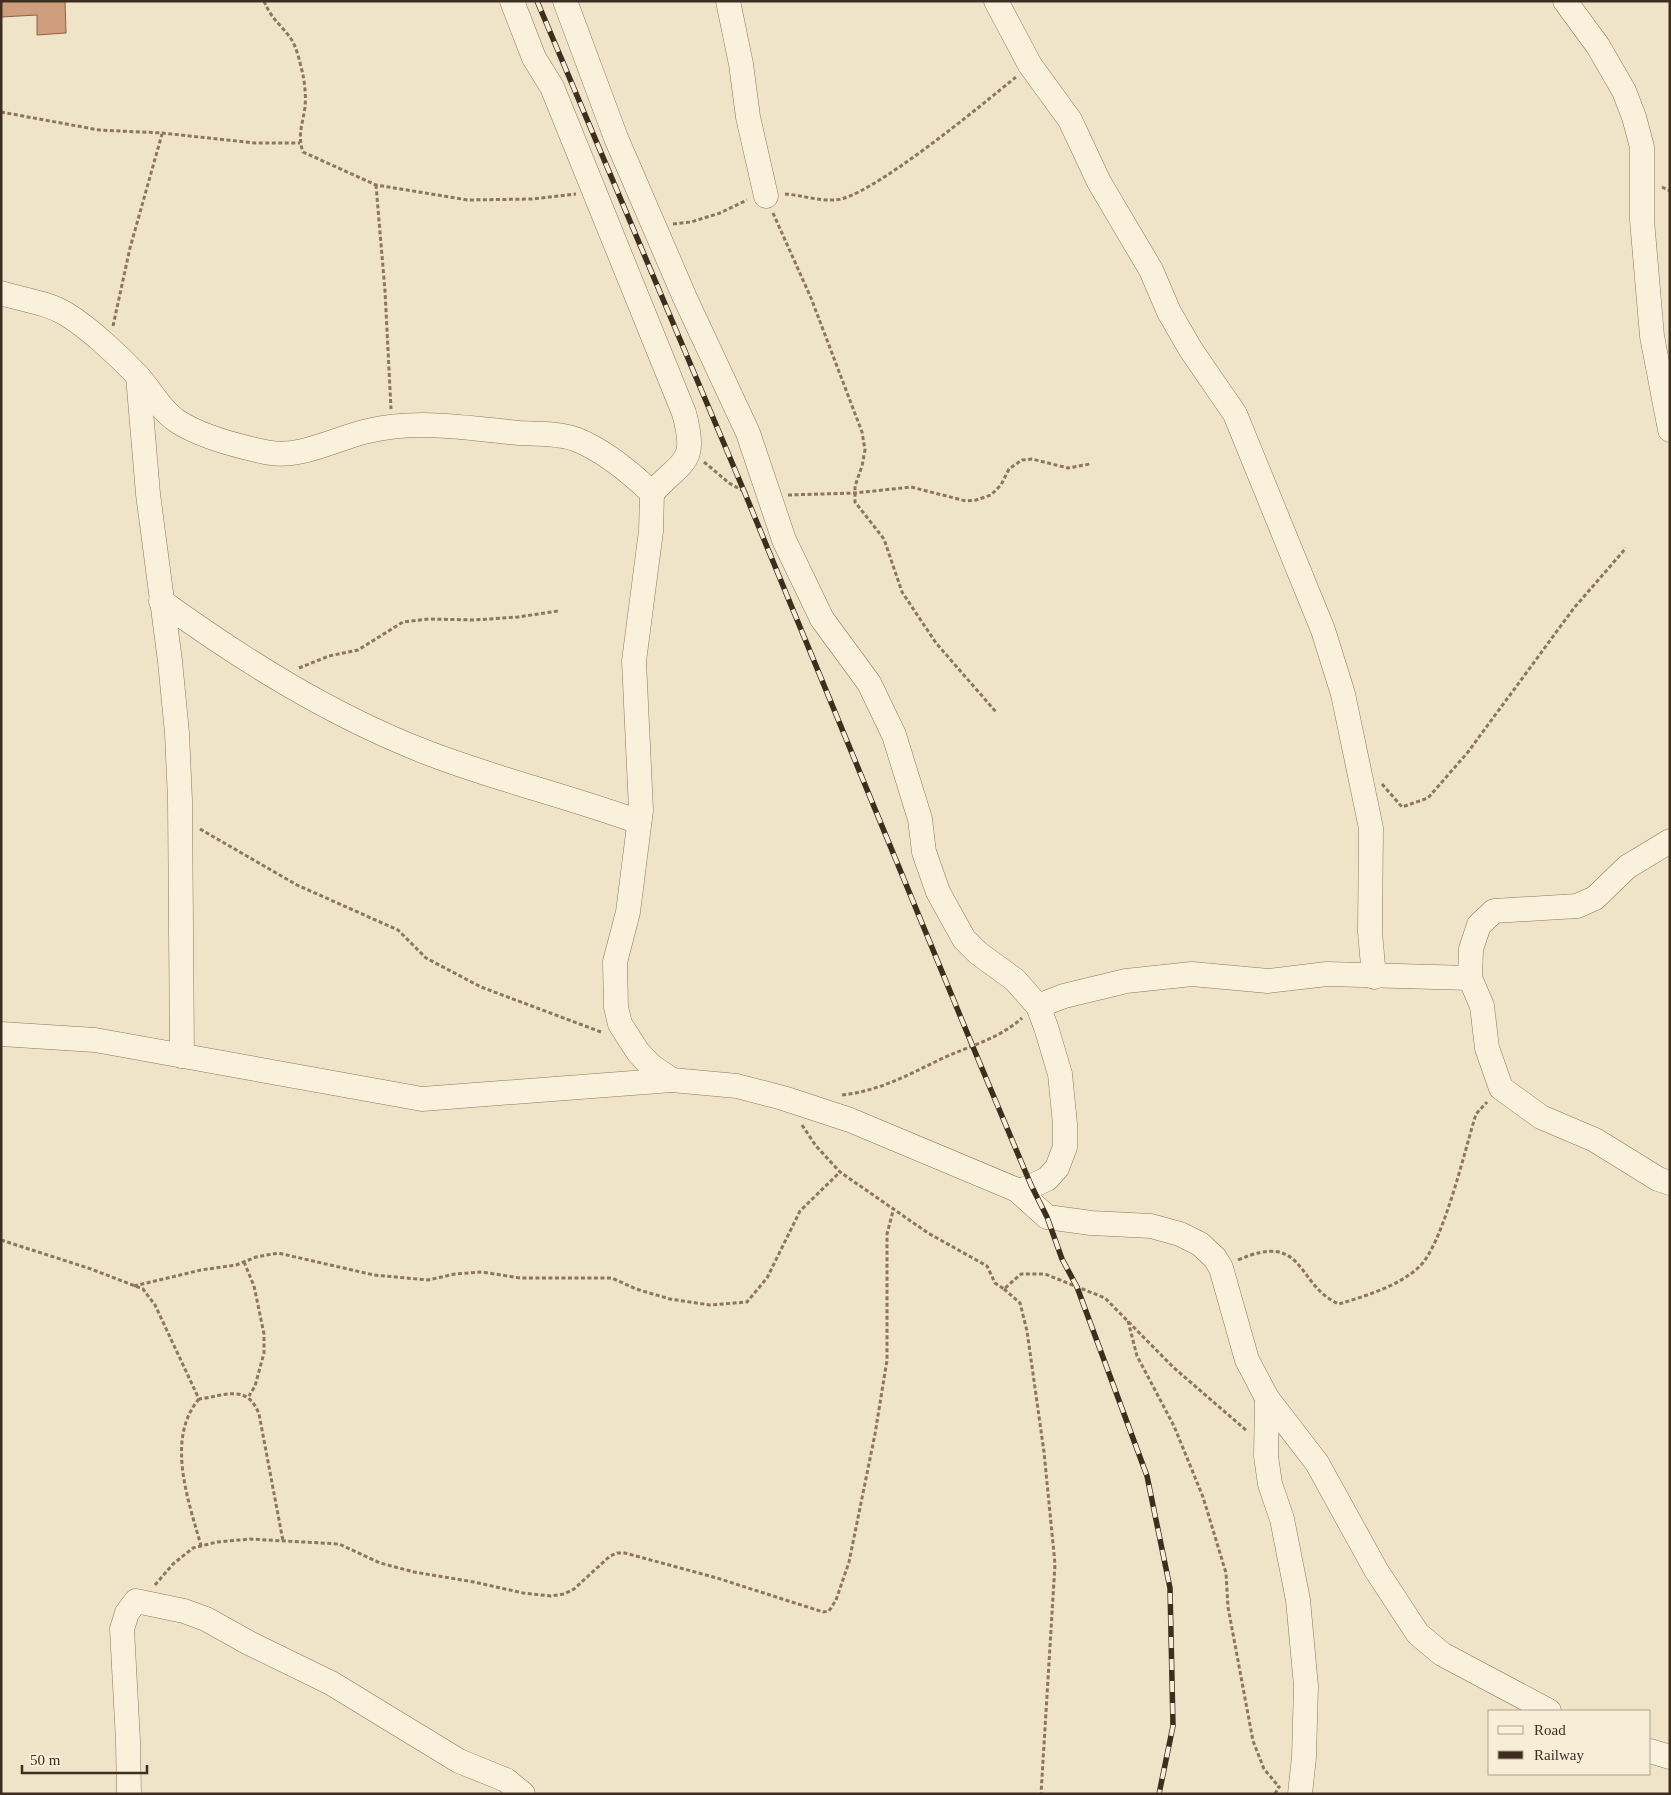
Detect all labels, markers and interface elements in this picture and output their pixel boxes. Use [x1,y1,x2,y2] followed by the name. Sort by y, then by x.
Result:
[1488,1710,1651,1775] legend
[1534,1722,1566,1738] text: Road
[22,1742,148,1774] scale bar
[1534,1747,1584,1763] text: Railway
[30,1752,61,1768] text: 50 m

